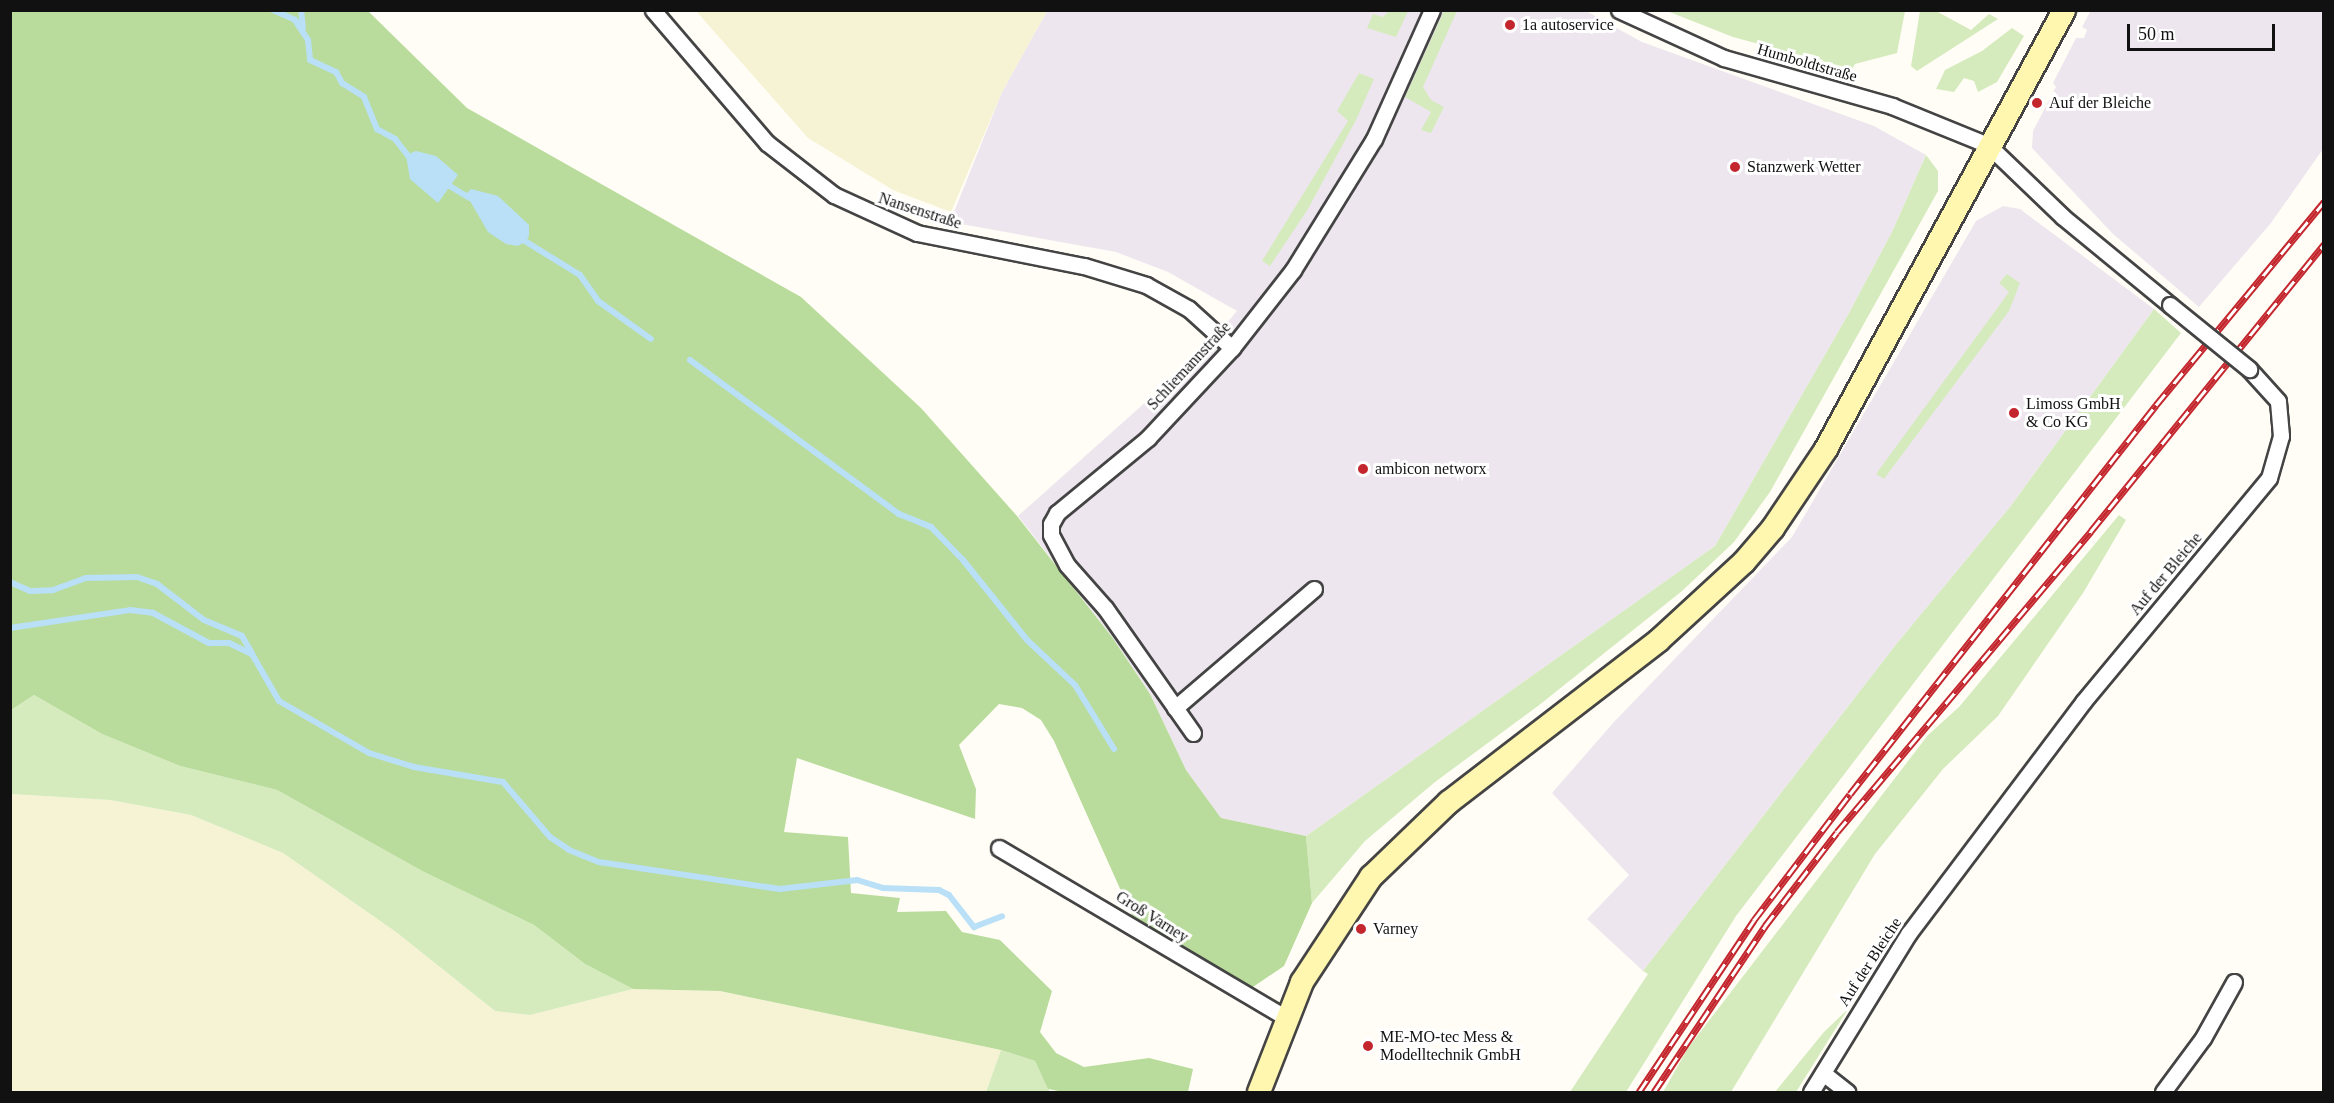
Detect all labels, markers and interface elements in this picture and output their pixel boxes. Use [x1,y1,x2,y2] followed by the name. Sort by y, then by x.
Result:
[2130,12,2278,50] scale bar
[1522,15,1614,35] place label: 1a autoservice
[1503,18,1517,32] marker: 1a autoservice
[2138,24,2175,44] text: 50 m
[1755,40,1859,86] street label: Humboldtstraße
[2049,93,2151,113] place label: Auf der Bleiche
[2030,96,2044,110] marker: Auf der Bleiche
[1747,157,1861,177] place label: Stanzwerk Wetter
[1728,160,1742,174] marker: Stanzwerk Wetter
[876,189,964,233] street label: Nansenstraße
[1143,318,1235,414] street label: Schliemannstraße
[2026,394,2121,432] place label: Limoss GmbH & Co KG
[2007,406,2021,420] marker: Limoss GmbH & Co KG
[1375,459,1487,479] place label: ambicon networx
[1356,462,1370,476] marker: ambicon networx
[2126,529,2206,619] street label: Auf der Bleiche
[1112,887,1192,947] street label: Groß Varney
[1834,914,1906,1010] street label: Auf der Bleiche
[1373,919,1418,939] place label: Varney
[1354,922,1368,936] marker: Varney
[1380,1027,1521,1065] place label: ME-MO-tec Mess & Modelltechnik GmbH
[1361,1039,1375,1053] marker: ME-MO-tec Mess & Modelltechnik GmbH

